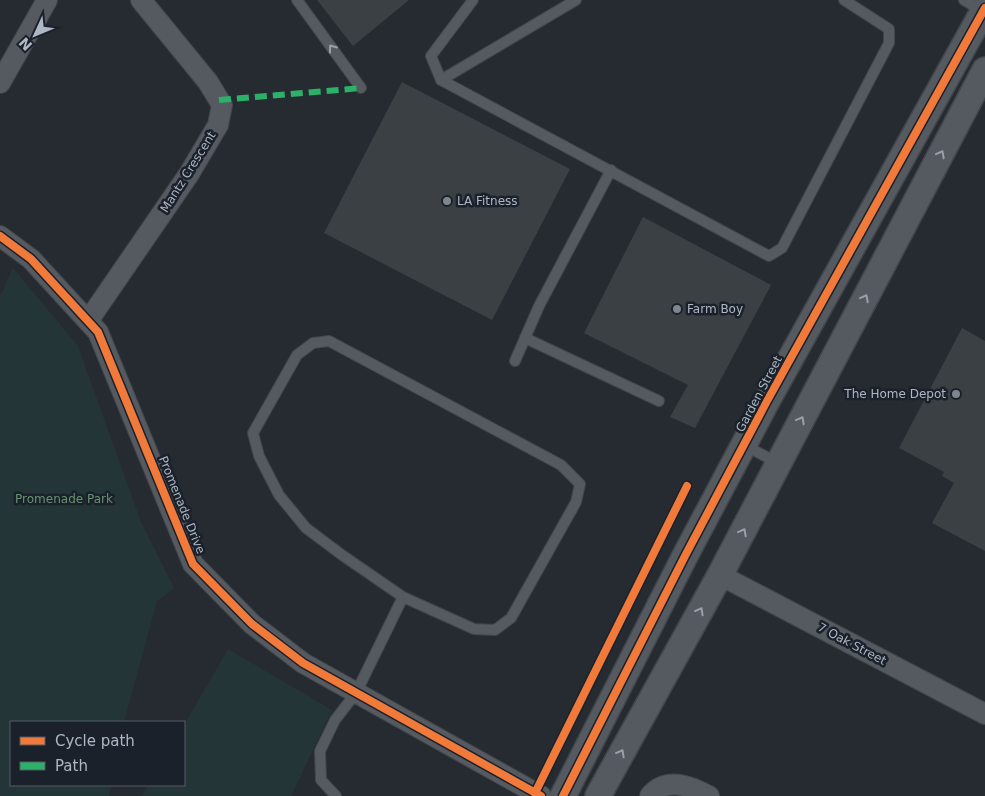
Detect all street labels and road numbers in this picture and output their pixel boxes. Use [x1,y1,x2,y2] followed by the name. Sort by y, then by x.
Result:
[157,129,219,215] street label: Mantz Crescent
[733,353,785,434] street label: Garden Street
[156,454,208,556] street label: Promenade Drive
[815,620,889,668] street label: 7 Oak Street

